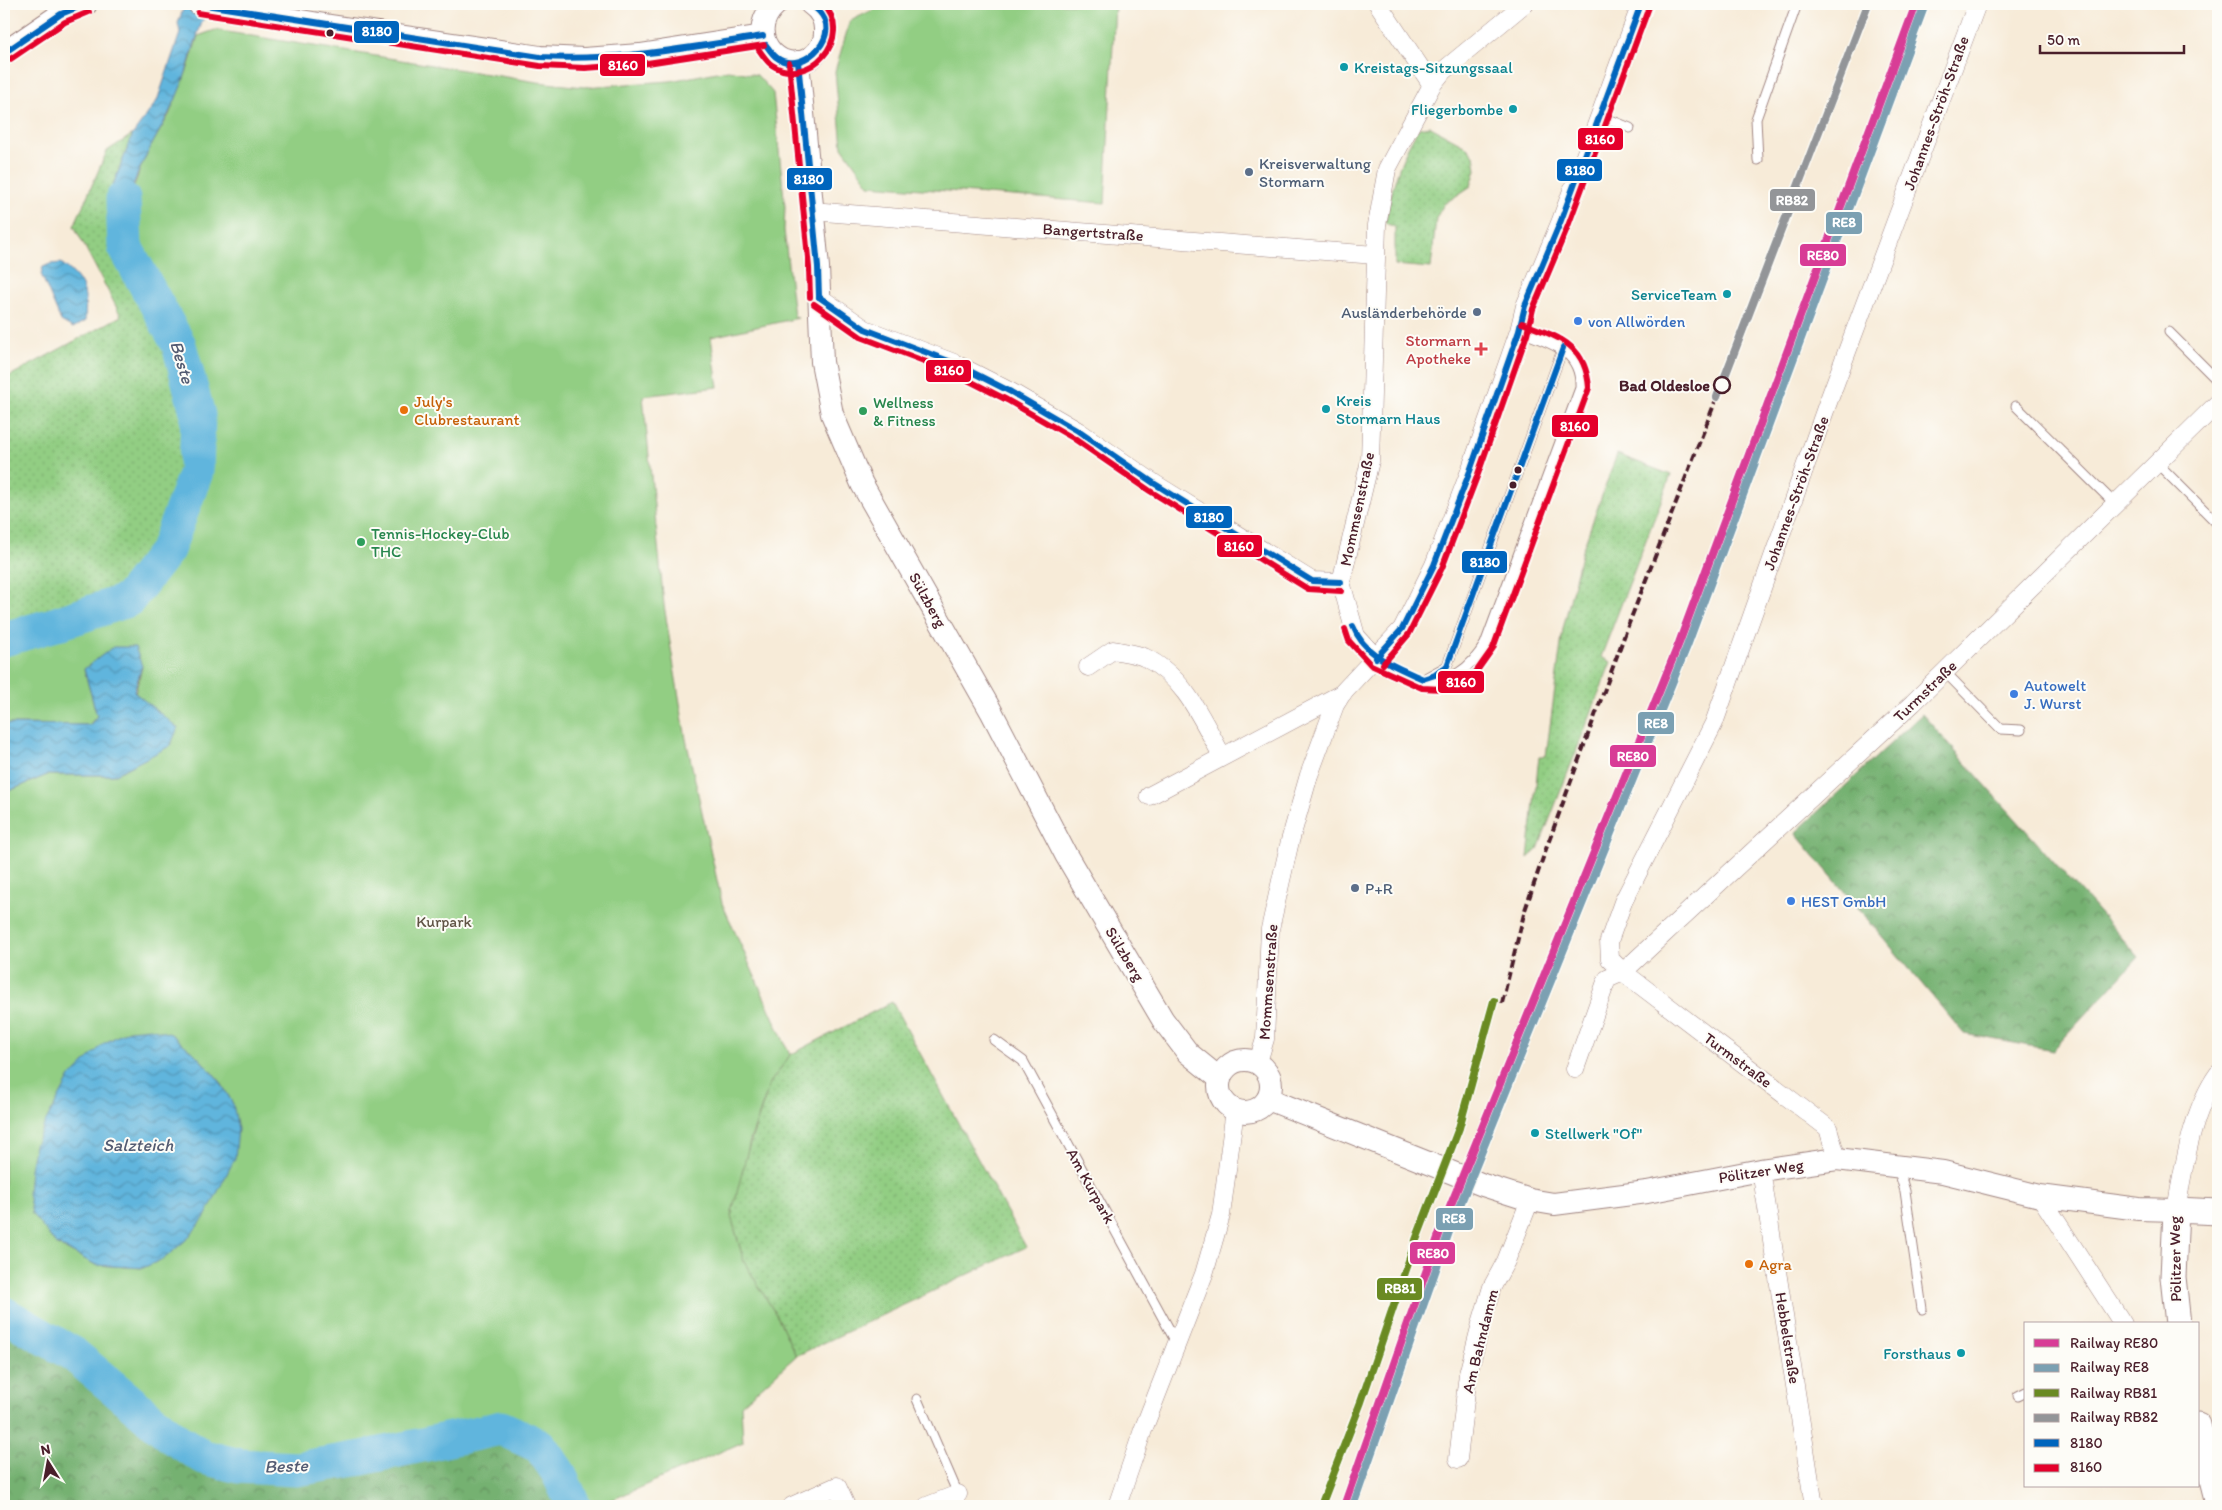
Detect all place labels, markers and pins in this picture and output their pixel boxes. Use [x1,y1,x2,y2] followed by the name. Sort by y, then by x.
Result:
[325,28,335,38] unlabelled marker
[1354,58,1513,77] place label: Kreistags-Sitzungssaal
[1338,61,1350,73] marker: Kreistags-Sitzungssaal
[1411,100,1503,119] place label: Fliegerbombe
[1507,103,1519,115] marker: Fliegerbombe
[1259,154,1372,191] place label: Kreisverwaltung Stormarn
[1243,166,1255,178] marker: Kreisverwaltung Stormarn
[1631,285,1718,304] place label: ServiceTeam
[1721,288,1733,300] marker: ServiceTeam
[1341,303,1467,322] place label: Ausländerbehörde
[1471,306,1483,318] marker: Ausländerbehörde
[1588,312,1686,331] place label: von Allwörden
[1572,315,1584,327] marker: von Allwörden
[1406,331,1471,368] place label: Stormarn Apotheke
[1475,343,1487,355] marker: Stormarn Apotheke
[1619,376,1710,395] place label: Bad Oldesloe
[1713,376,1731,394] marker: Bad Oldesloe
[1336,391,1440,428] place label: Kreis Stormarn Haus
[414,392,519,429] place label: July's Clubrestaurant
[873,393,936,430] place label: Wellness & Fitness
[1320,403,1332,415] marker: Kreis Stormarn Haus
[398,404,410,416] marker: July's Clubrestaurant
[857,405,869,417] marker: Wellness & Fitness
[1513,465,1523,475] unlabelled marker
[1508,480,1518,490] unlabelled marker
[371,524,510,561] place label: Tennis-Hockey-Club THC
[355,536,367,548] marker: Tennis-Hockey-Club THC
[2024,676,2086,713] place label: Autowelt J. Wurst
[2008,688,2020,700] marker: Autowelt J. Wurst
[1365,879,1393,898] place label: P+R
[1349,882,1361,894] marker: P+R
[1801,892,1886,911] place label: HEST GmbH
[1785,895,1797,907] marker: HEST GmbH
[1545,1124,1643,1143] place label: Stellwerk "Of"
[1529,1127,1541,1139] marker: Stellwerk "Of"
[1759,1255,1792,1274] place label: Agra
[1743,1258,1755,1270] marker: Agra
[1883,1344,1951,1363] place label: Forsthaus
[1955,1347,1967,1359] marker: Forsthaus

